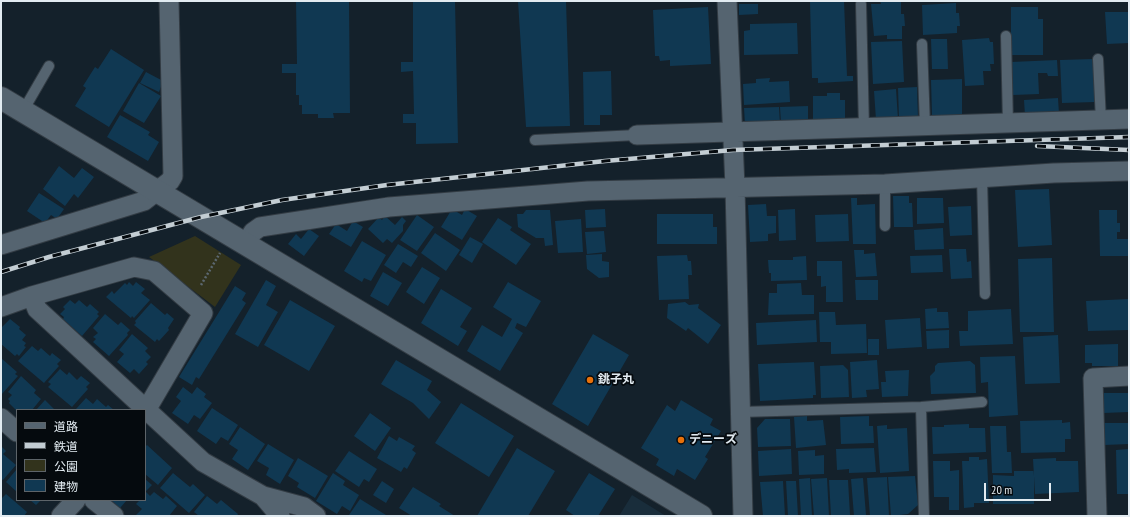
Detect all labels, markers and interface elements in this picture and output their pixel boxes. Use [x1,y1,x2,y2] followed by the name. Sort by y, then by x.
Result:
[598,373,634,387] place label: 銚子丸
[585,375,595,385] marker: 銚子丸
[16,409,146,501] legend
[54,419,78,434] text: 道路
[689,433,737,447] place label: デニーズ
[676,435,686,445] marker: デニーズ
[54,439,78,454] text: 鉄道
[54,459,78,474] text: 公園
[986,475,1053,501] scale bar
[54,479,78,494] text: 建物
[991,482,1012,497] text: 20 m

